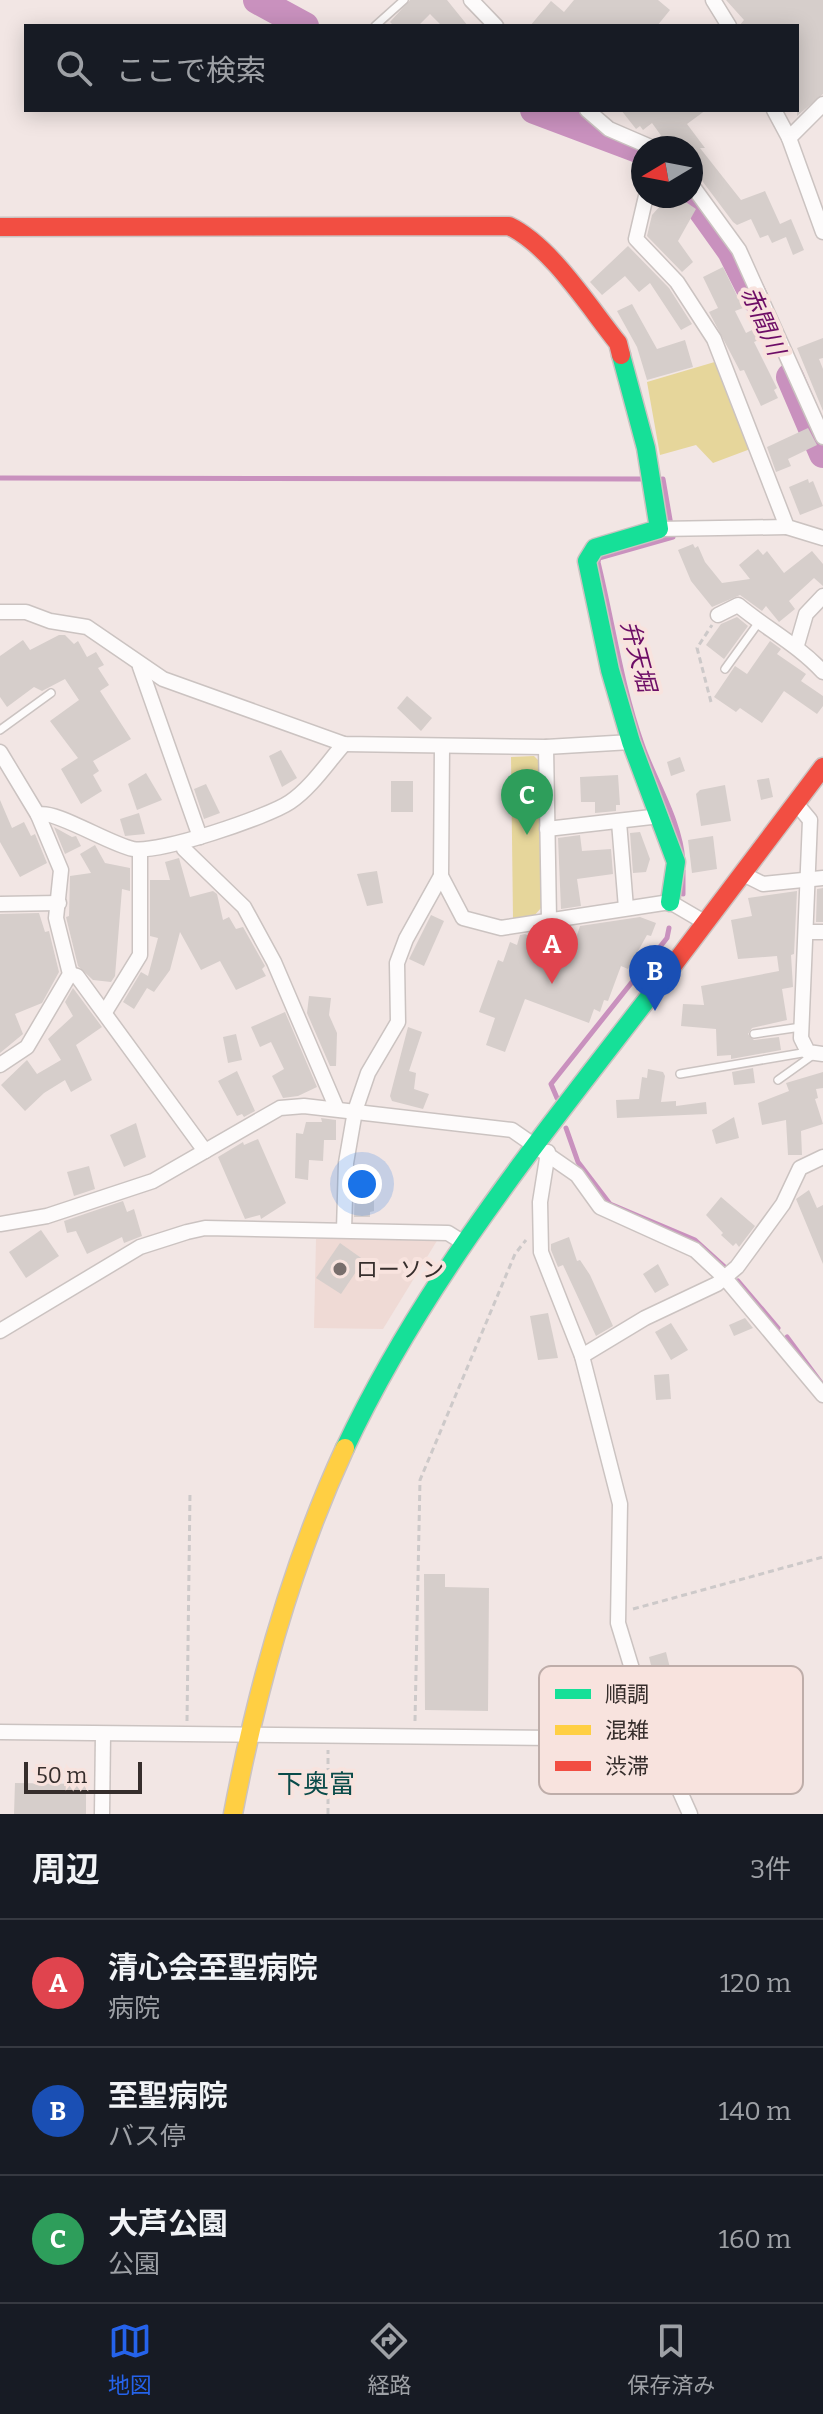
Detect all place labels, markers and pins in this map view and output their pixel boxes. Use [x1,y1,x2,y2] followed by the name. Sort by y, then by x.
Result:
[501,769,553,835] pin: C
[526,918,578,984] pin: A
[629,945,681,1011] pin: B
[356,1256,444,1283] place label: ローソン
[331,1260,349,1278] marker: ローソン

